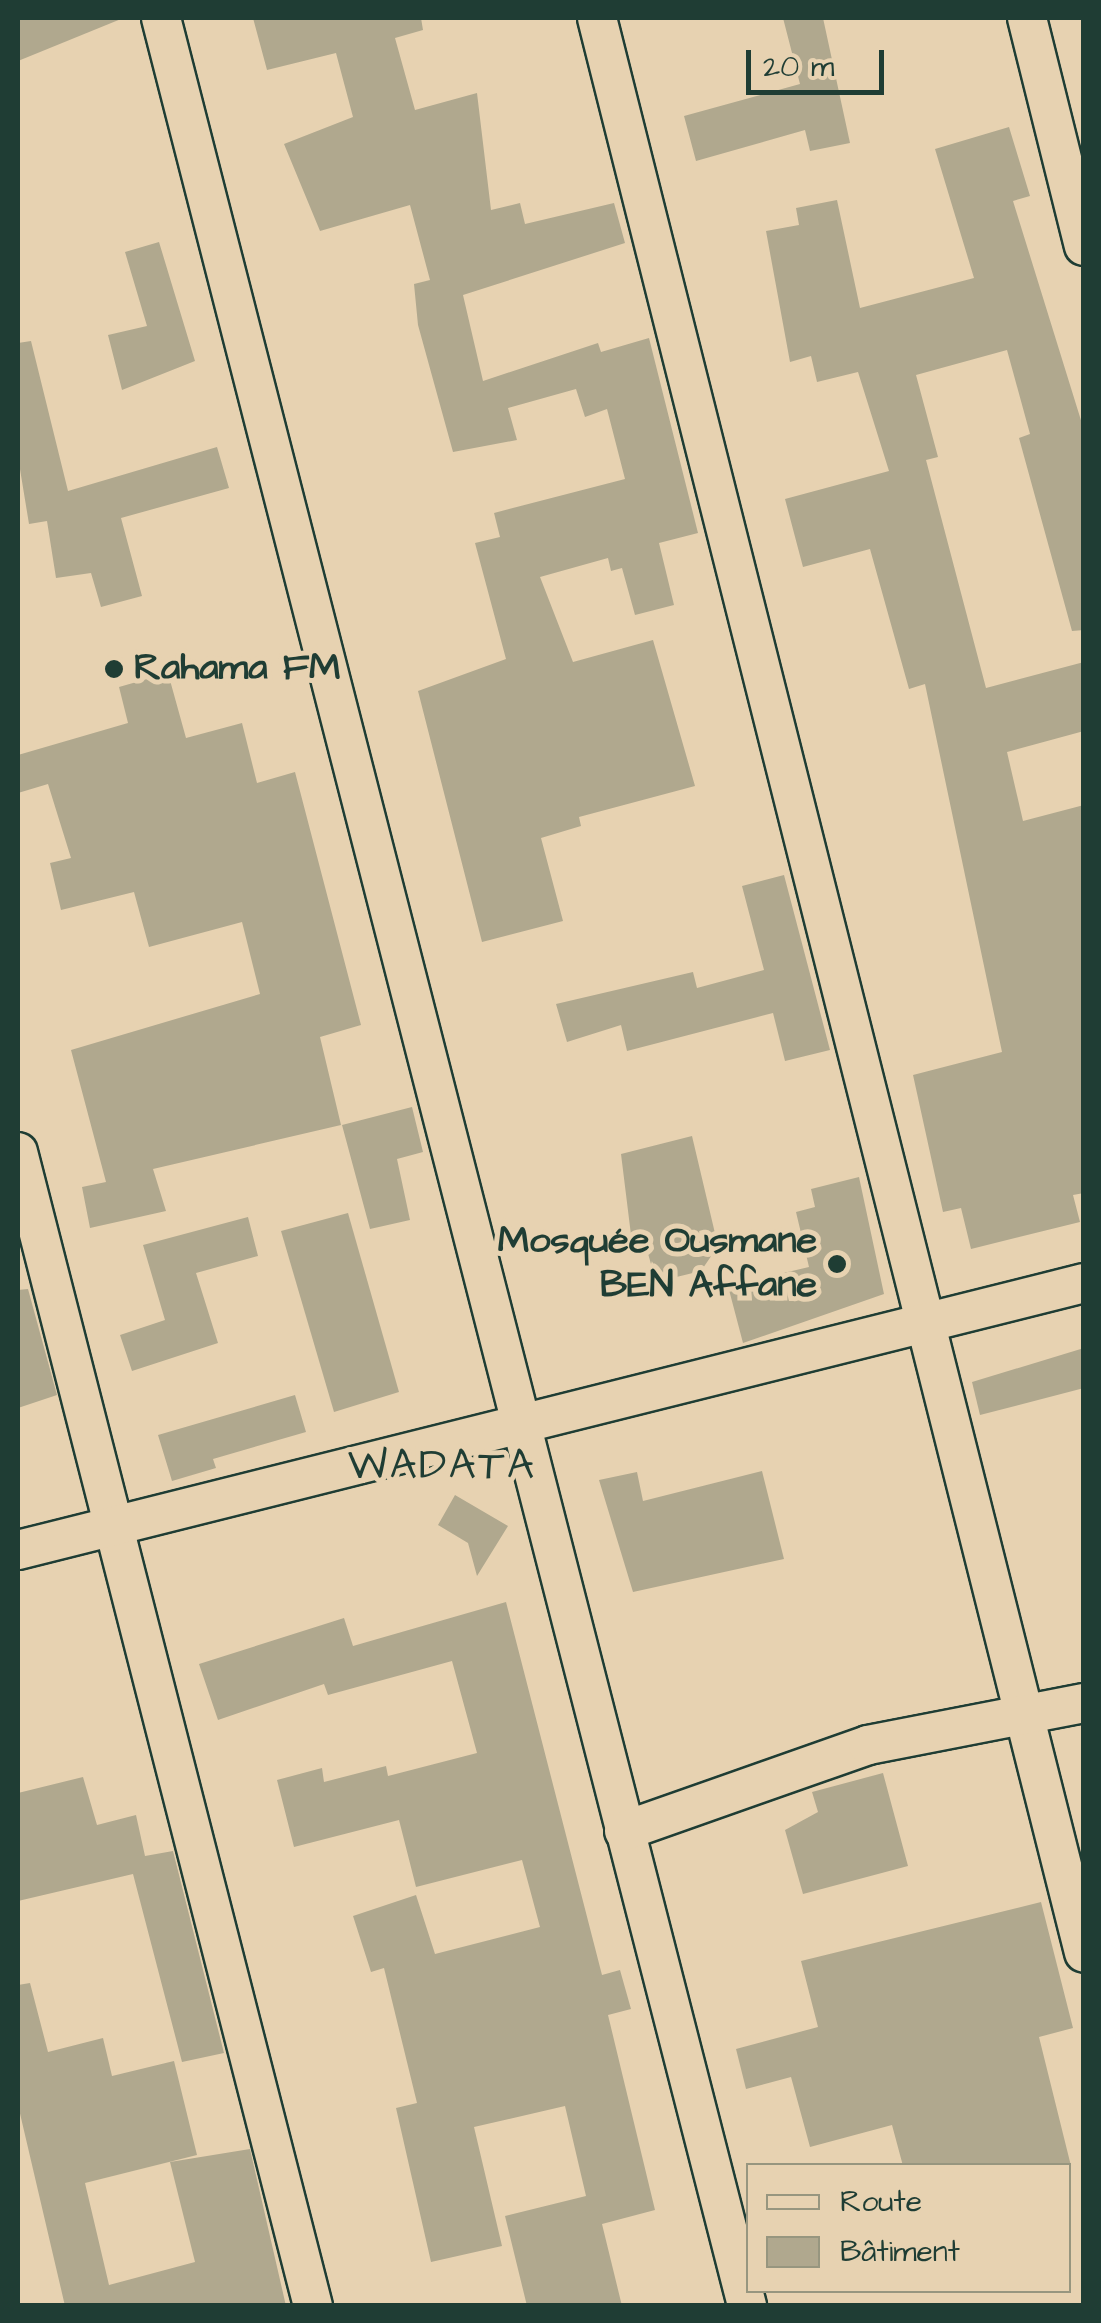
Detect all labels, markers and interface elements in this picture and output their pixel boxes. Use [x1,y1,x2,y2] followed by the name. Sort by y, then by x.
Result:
[751,30,888,92] scale bar
[763,46,834,88] text: 20 m
[134,646,340,692] place label: Rahama FM
[103,658,125,680] marker: Rahama FM
[498,1219,817,1308] place label: Mosquée Ousmane BEN Affane
[826,1253,848,1275] marker: Mosquée Ousmane BEN Affane
[348,1441,536,1491] district label: WADATA
[746,2163,1071,2293] legend
[840,2181,922,2223] text: Route
[840,2231,960,2273] text: Bâtiment

